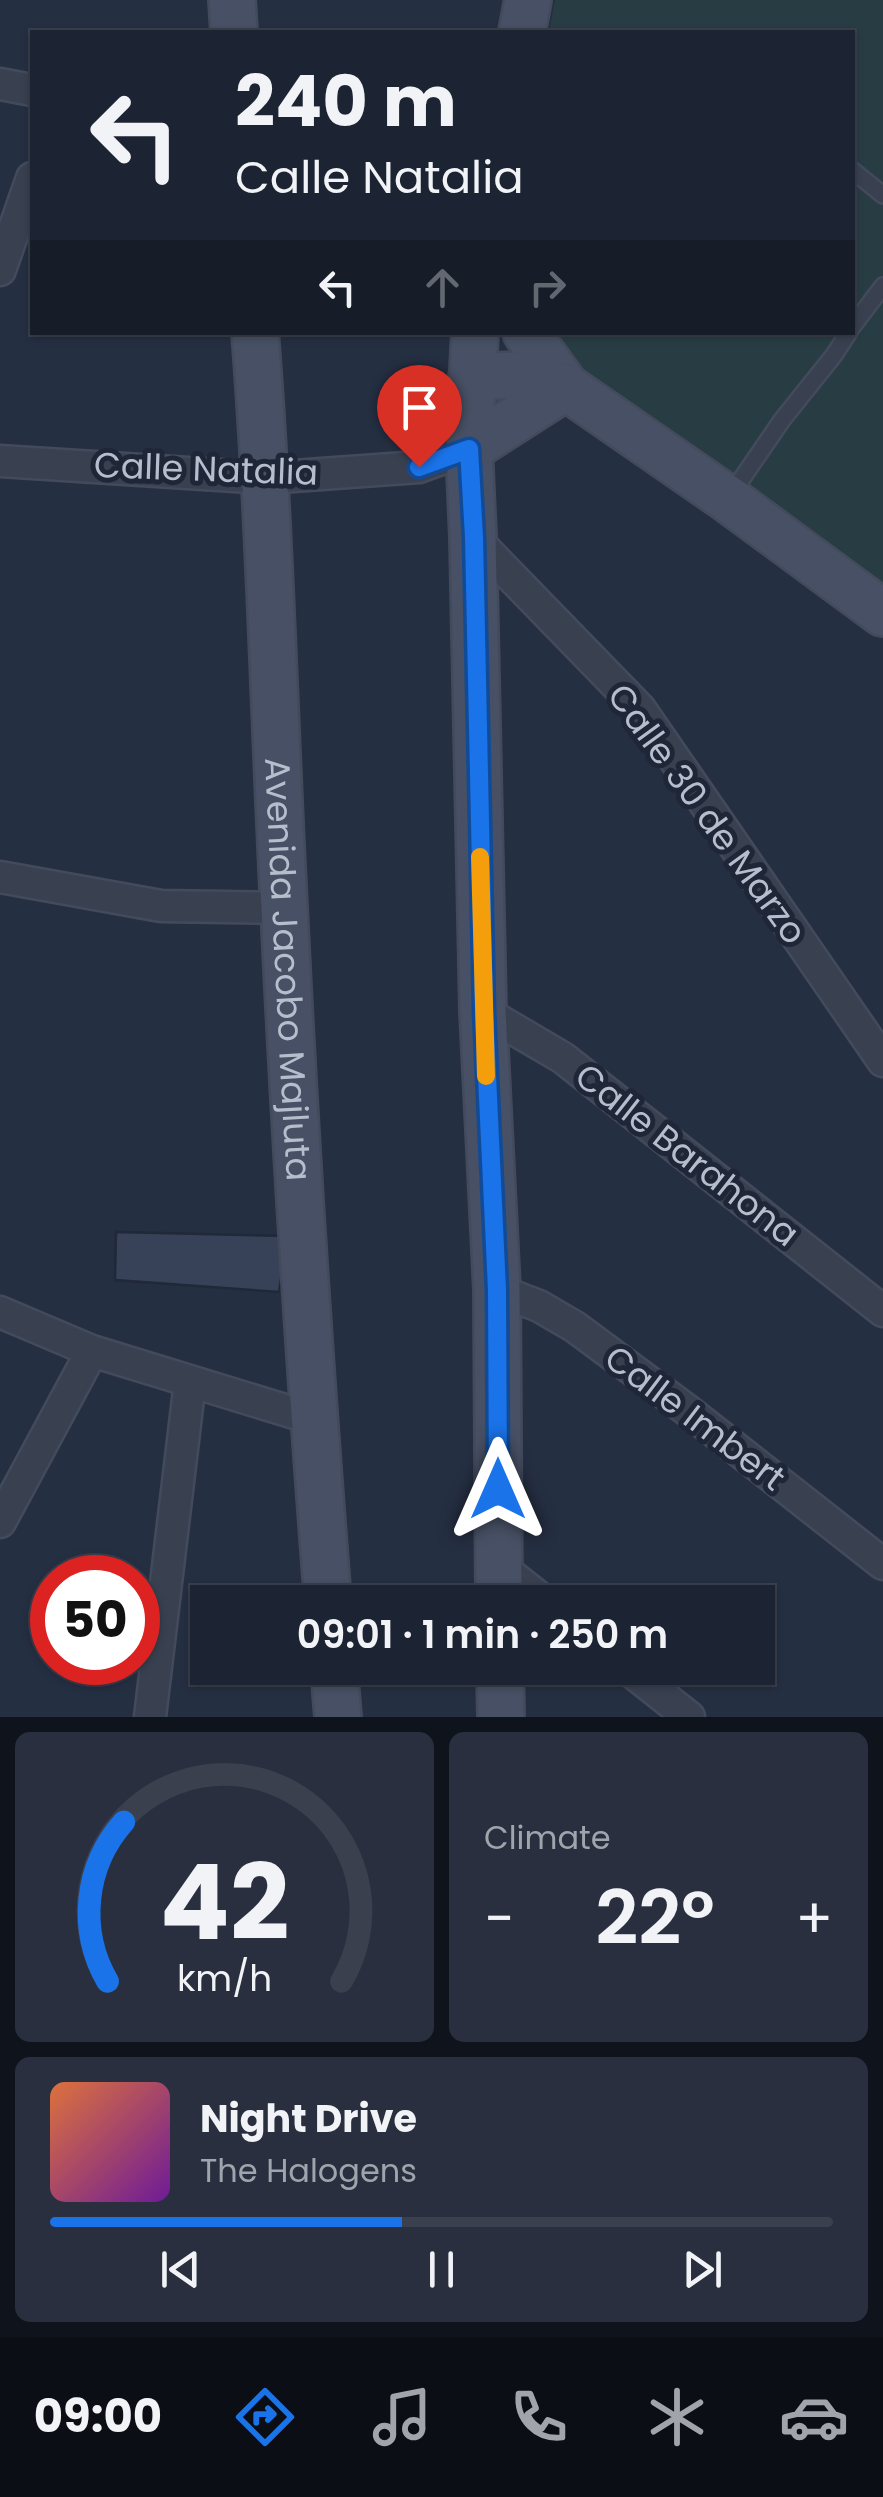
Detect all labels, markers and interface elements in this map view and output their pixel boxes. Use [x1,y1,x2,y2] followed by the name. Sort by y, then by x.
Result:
[235,52,457,151] text: 240 m
[70,70,200,200] icon: left
[235,146,524,209] text: Calle Natalia
[310,260,365,315] icon: left
[415,260,470,315] icon: ahead
[520,260,575,315] icon: right
[377,365,462,468] pin
[392,380,447,435] icon: arrive
[93,440,319,497] street label: Calle Natalia
[596,674,819,954] street label: Calle 30 de Marzo
[253,756,324,1182] street label: Avenida Jacobo Majluta
[565,1052,809,1258] street label: Calle Barahona
[595,1333,796,1502] street label: Calle Imbert
[446,1437,550,1541] position arrow
[30,1555,160,1685] speed limit sign: 50
[297,1608,668,1661] text: 09:01 · 1 min · 250 m
[484,1815,611,1860] text: Climate
[160,1830,289,1975] text: 42
[595,1865,715,1970] text: 22°
[484,1880,514,1957] text: −
[795,1880,833,1957] text: +
[177,1953,272,2004] text: km/h
[200,2092,417,2145] text: Night Drive
[200,2148,417,2193] text: The Halogens
[153,2242,208,2297] icon: previous
[414,2242,469,2297] icon: pause
[675,2242,730,2297] icon: next
[230,2382,300,2452] icon: directions
[367,2382,437,2452] icon: music
[504,2382,574,2452] icon: phone
[642,2382,712,2452] icon: climate
[779,2382,849,2452] icon: car
[34,2385,162,2448] text: 09:00

